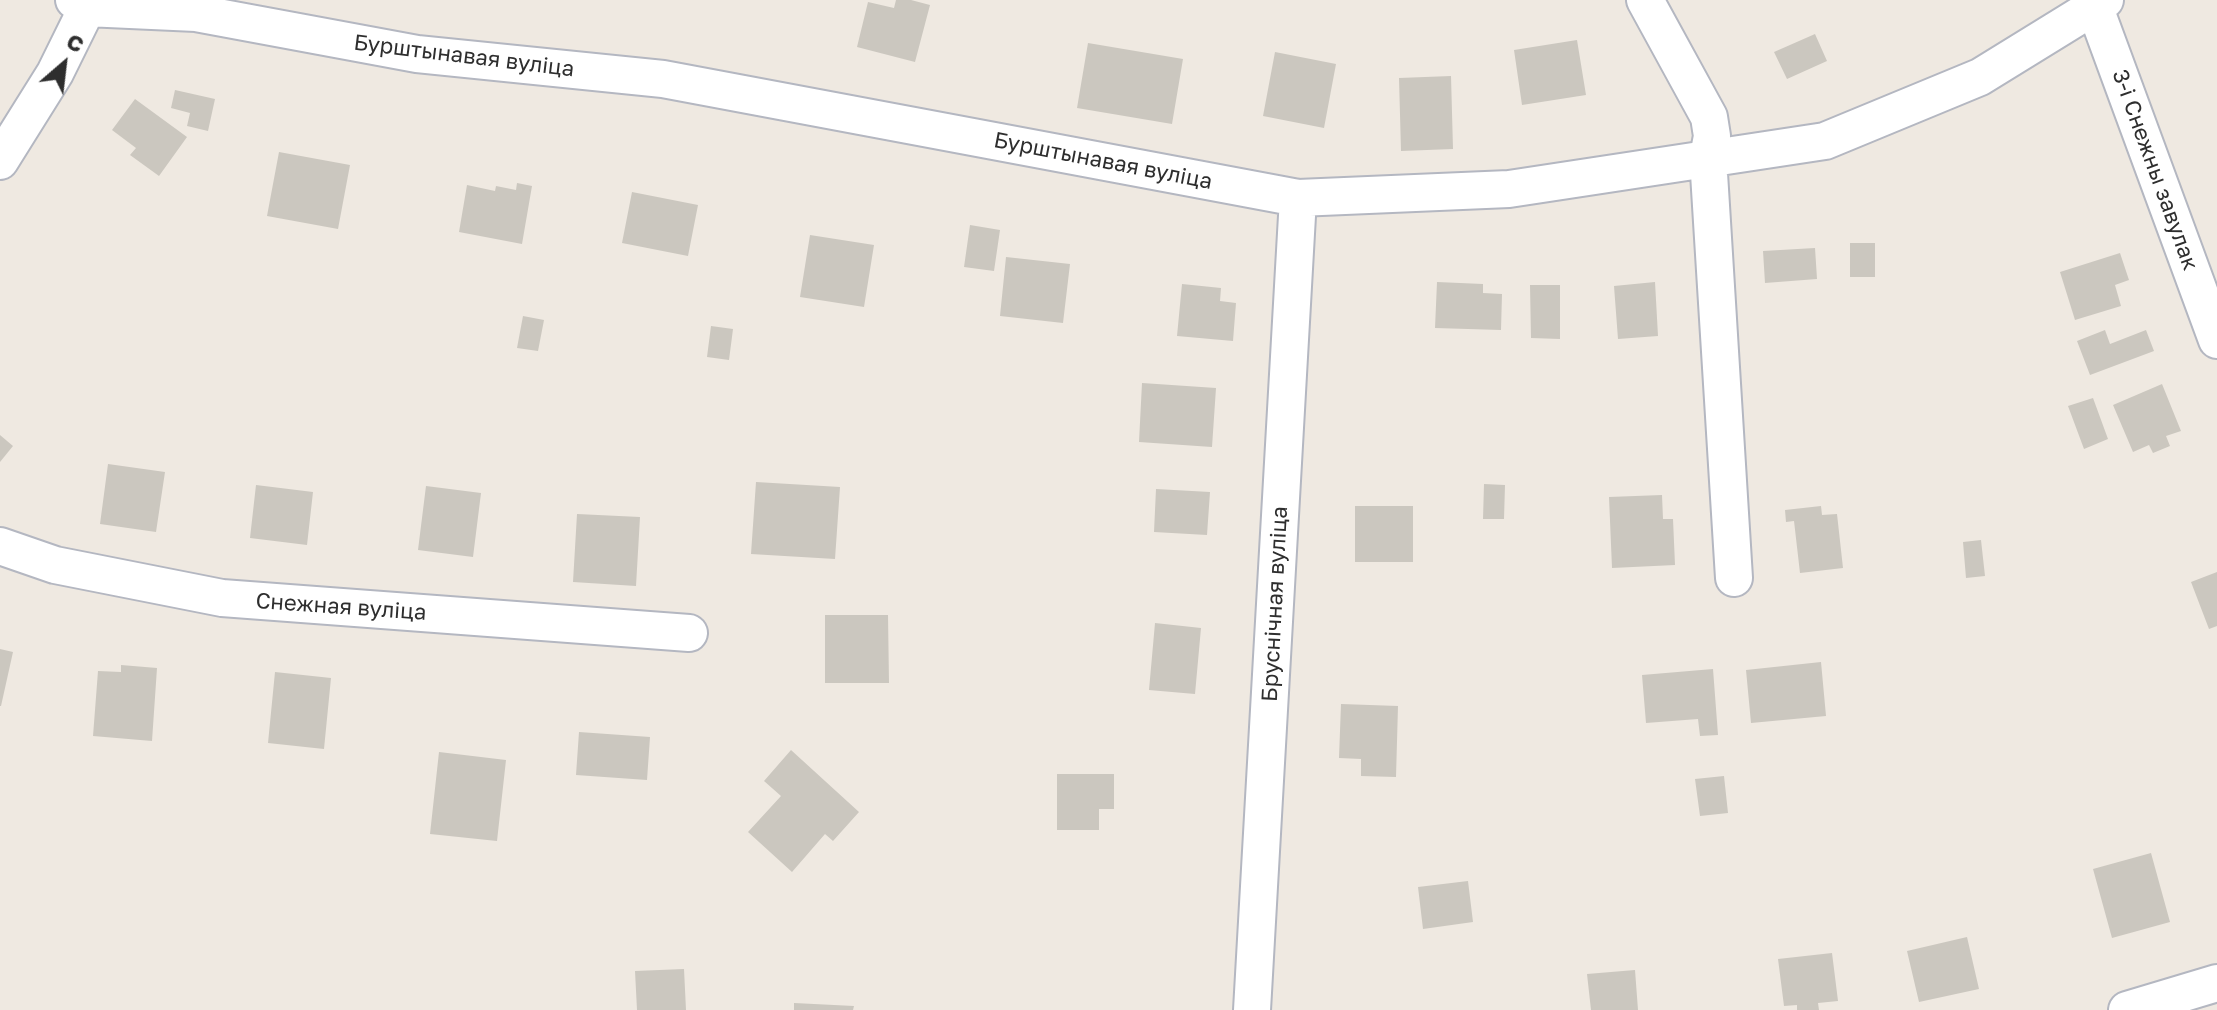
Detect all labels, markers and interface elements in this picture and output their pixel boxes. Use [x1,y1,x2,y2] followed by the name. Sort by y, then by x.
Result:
[24,24,104,104] north arrow
[62,27,89,58] text: С
[352,29,576,83] street label: Бурштынавая вуліца
[2106,66,2204,274] street label: 3-і Снежны завулак
[991,127,1215,195] street label: Бурштынавая вуліца
[1257,505,1293,703] street label: Бруснічная вуліца
[255,588,427,626] street label: Снежная вуліца

